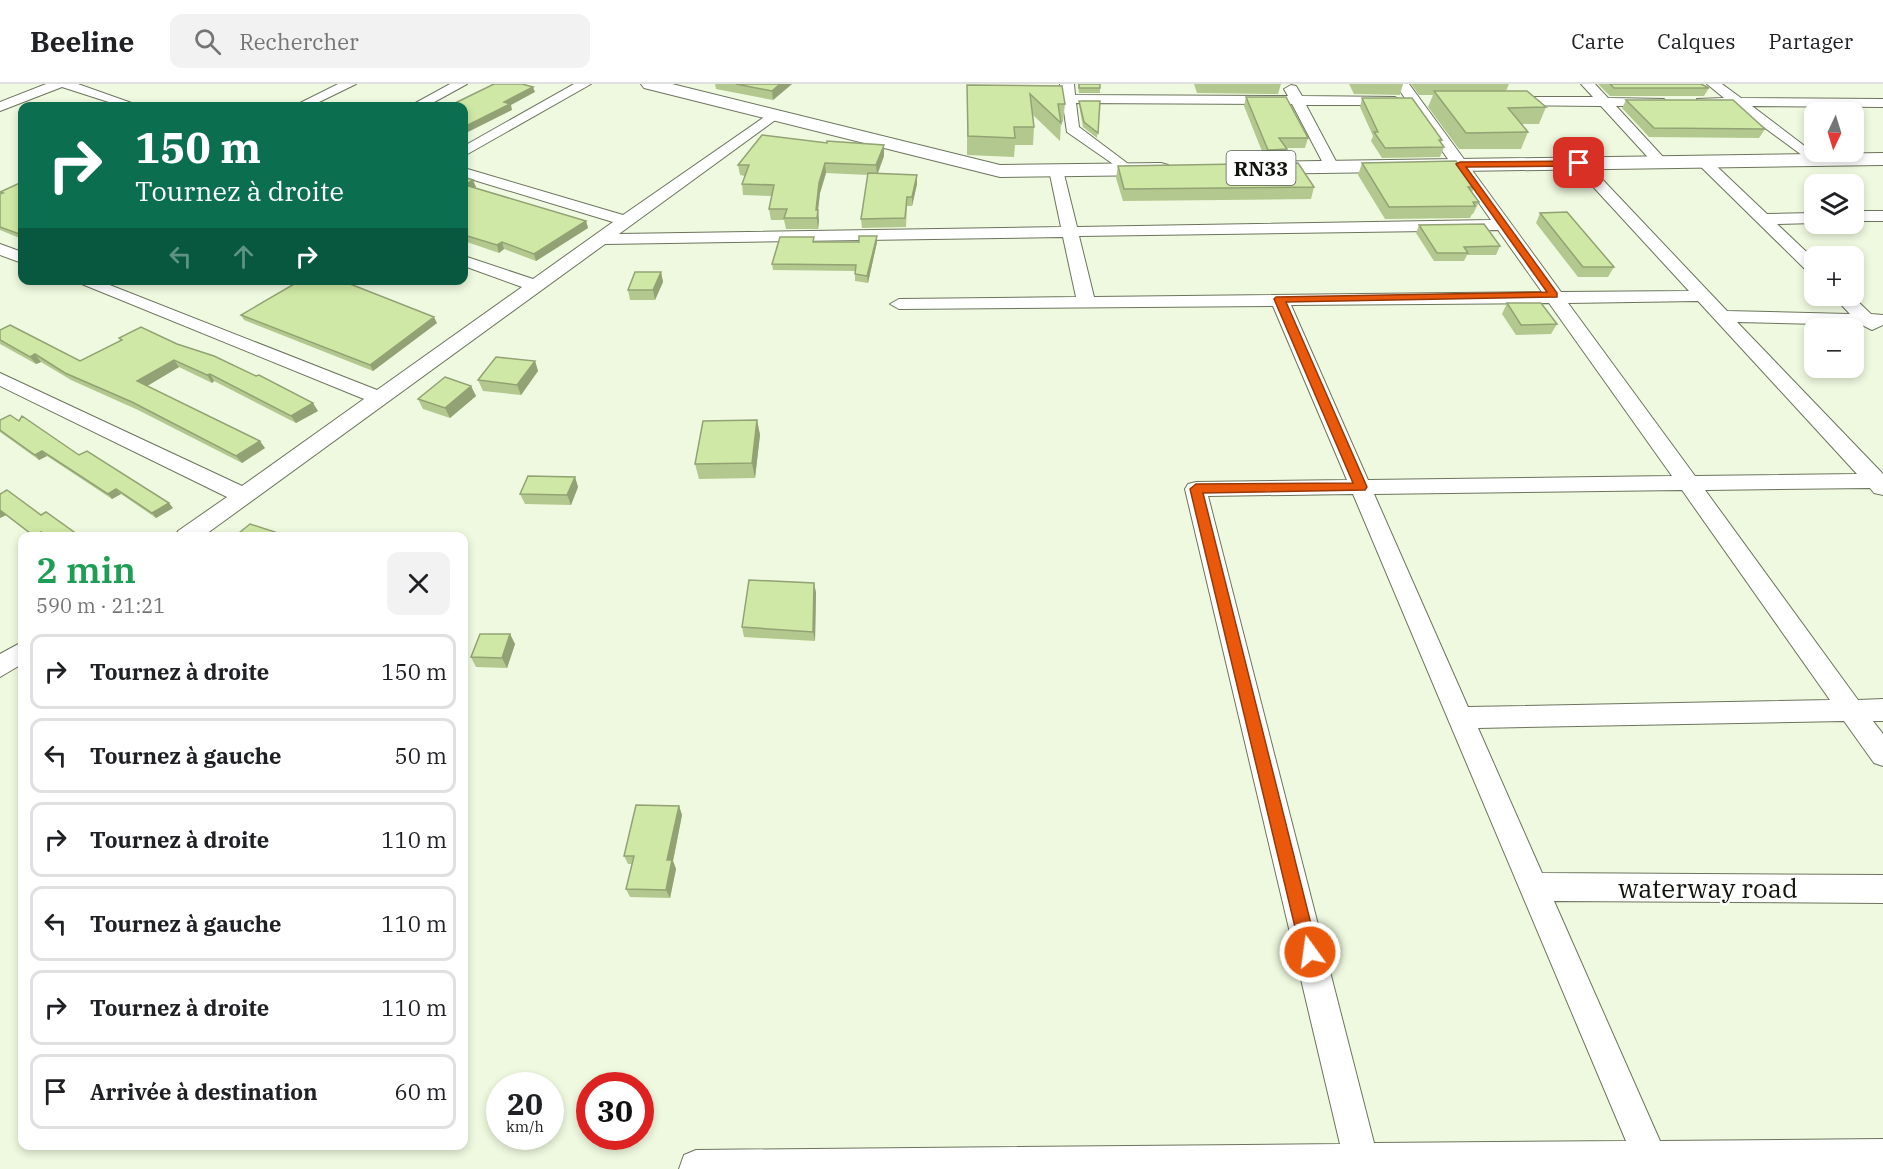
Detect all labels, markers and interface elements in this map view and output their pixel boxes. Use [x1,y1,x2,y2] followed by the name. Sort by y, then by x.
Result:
[170,14,590,68] search box
[30,23,134,60] text: Beeline
[191,25,224,58] icon: search
[239,27,359,56] text: Rechercher
[1571,27,1624,55] text: Carte
[1657,27,1736,55] text: Calques
[1769,27,1853,55] text: Partager
[1804,102,1864,162] north arrow
[1804,102,1864,378] map controls
[135,120,261,175] text: 150 m
[36,126,114,204] icon: right
[1553,137,1604,188] pin
[1562,146,1595,179] icon: arrive
[1226,151,1296,185] road number: RN33
[135,173,344,208] text: Tournez à droite
[1804,174,1864,234] button: layers
[164,240,197,273] icon: left
[227,240,260,273] icon: ahead
[290,240,323,273] icon: right
[1804,246,1864,306] button: +
[1804,318,1864,378] button: −
[36,546,136,593] text: 2 min
[387,552,450,615] button: close
[36,592,165,619] text: 590 m · 21:21
[39,655,72,688] icon: right
[90,657,269,686] text: Tournez à droite
[381,657,447,686] text: 150 m
[39,739,72,772] icon: left
[90,741,281,770] text: Tournez à gauche
[395,741,447,770] text: 50 m
[39,823,72,856] icon: right
[90,825,269,854] text: Tournez à droite
[381,825,447,854] text: 110 m
[1618,871,1798,905] street label: waterway road
[39,907,72,940] icon: left
[90,909,281,938] text: Tournez à gauche
[381,909,447,938] text: 110 m
[1278,920,1342,984] position arrow
[39,991,72,1024] icon: right
[90,993,269,1022] text: Tournez à droite
[381,993,447,1022] text: 110 m
[576,1072,654,1150] speed limit sign: 30
[39,1075,72,1108] icon: arrive
[90,1077,318,1106] text: Arrivée à destination
[395,1077,447,1106] text: 60 m
[507,1084,543,1123] text: 20
[506,1117,544,1136] text: km/h

